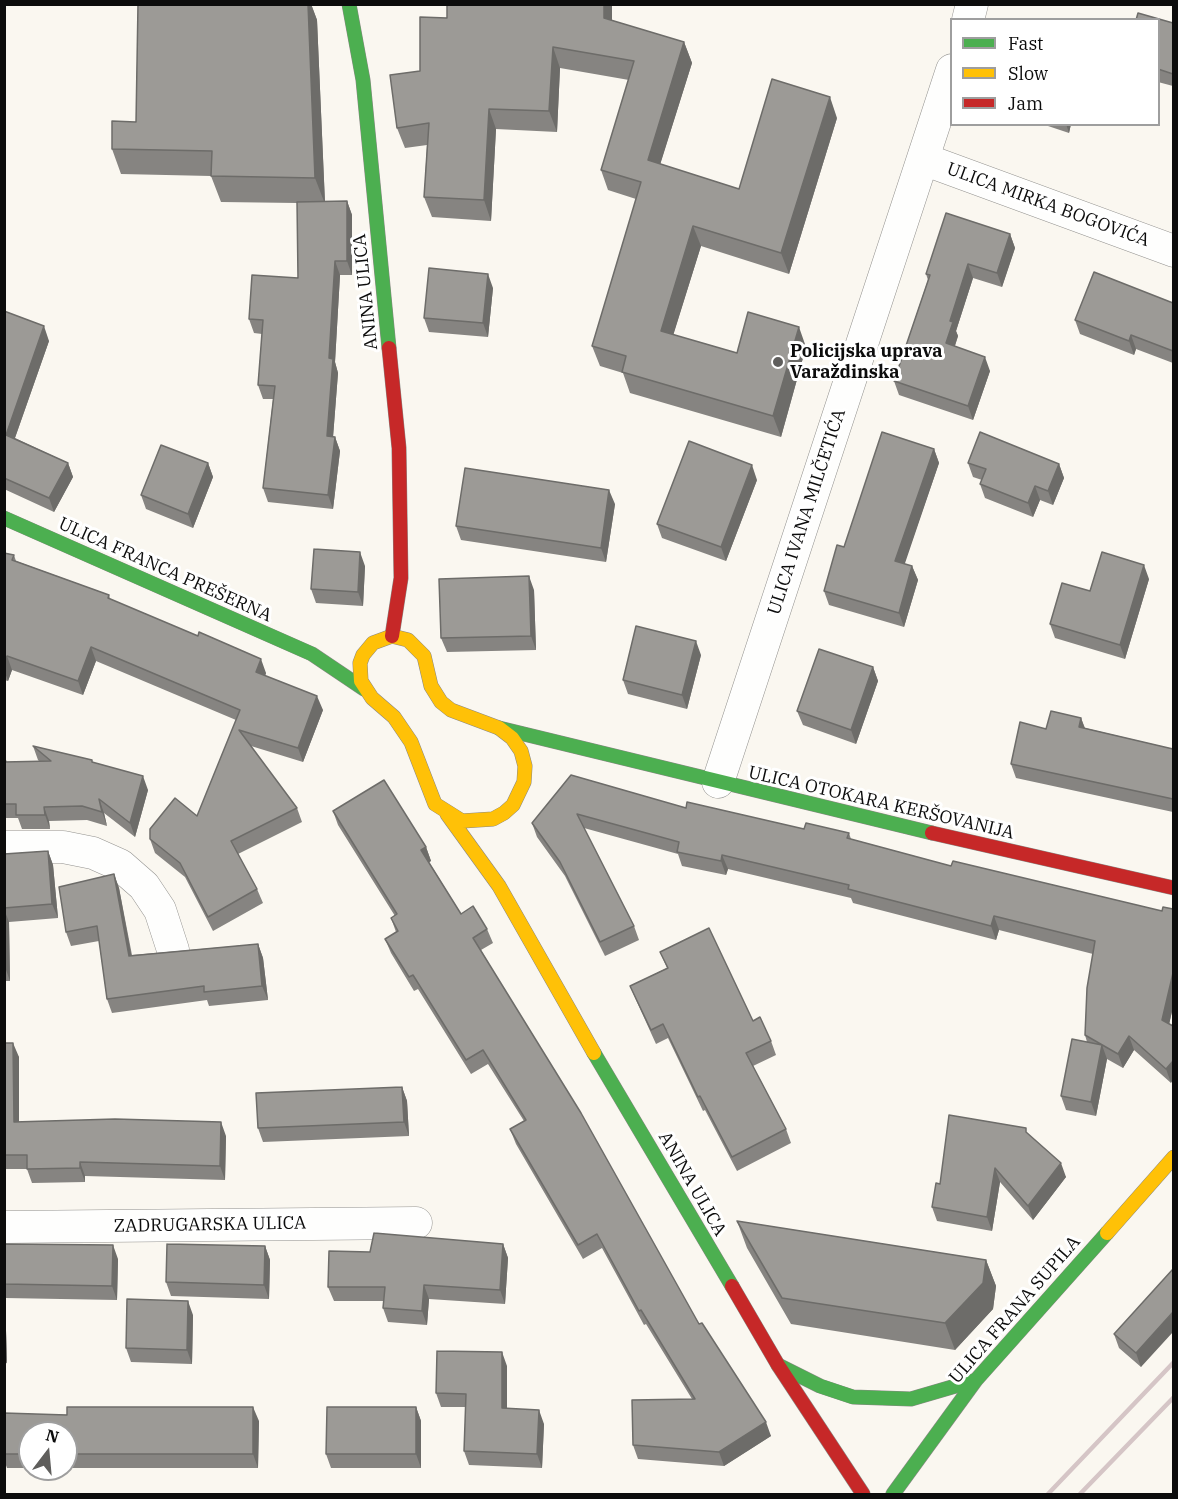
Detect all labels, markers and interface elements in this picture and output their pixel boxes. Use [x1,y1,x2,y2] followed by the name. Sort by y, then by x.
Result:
[950,18,1160,126] legend
[1008,32,1043,55] text: Fast
[1008,62,1048,85] text: Slow
[1008,92,1043,115] text: Jam
[944,158,1152,252] street label: ULICA MIRKA BOGOVIĆA
[349,233,383,351] street label: ANINA ULICA
[790,341,942,384] place label: Policijska uprava Varaždinska
[771,355,785,369] marker: Policijska uprava Varaždinska
[763,406,851,618] street label: ULICA IVANA MILČETIĆA
[55,513,275,627] street label: ULICA FRANCA PREŠERNA
[746,762,1016,844] street label: ULICA OTOKARA KERŠOVANIJA
[653,1128,731,1240] street label: ANINA ULICA
[114,1213,306,1237] street label: ZADRUGARSKA ULICA
[945,1232,1085,1388] street label: ULICA FRANA SUPILA
[18,1421,78,1481] north arrow
[44,1424,61,1447] text: N

